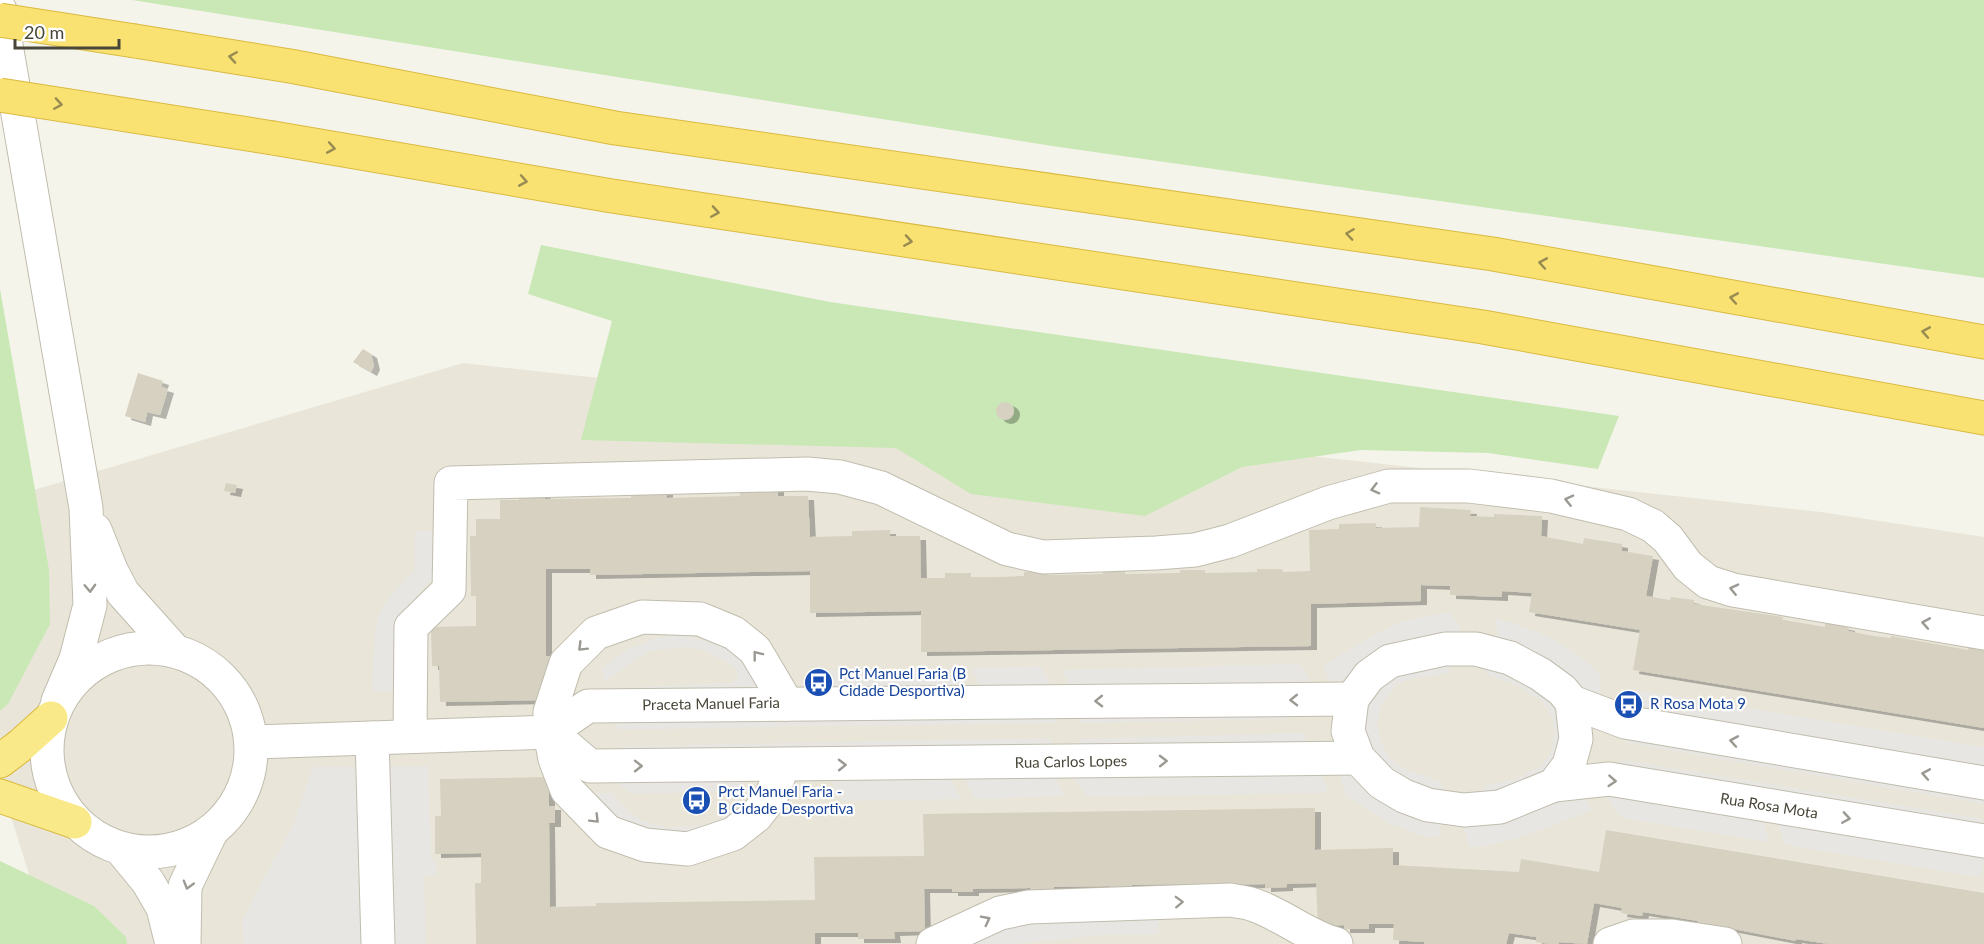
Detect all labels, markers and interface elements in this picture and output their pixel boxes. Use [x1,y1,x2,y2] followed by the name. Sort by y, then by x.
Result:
[15,12,118,50] scale bar
[24,21,64,43] text: 20 m
[228,51,237,63] one-way arrow
[52,97,62,110] one-way arrow
[326,142,335,154] one-way arrow
[518,174,528,187] one-way arrow
[711,205,720,217] one-way arrow
[1345,228,1354,240] one-way arrow
[904,234,913,246] one-way arrow
[1538,257,1548,270] one-way arrow
[1730,292,1739,304] one-way arrow
[1922,326,1932,339] one-way arrow
[1371,482,1381,495] one-way arrow
[1564,495,1574,508] one-way arrow
[83,583,96,592] one-way arrow
[1730,584,1740,597] one-way arrow
[1922,617,1932,630] one-way arrow
[578,640,588,651] one-way arrow
[753,650,764,661] one-way arrow
[839,664,966,699] place label: Pct Manuel Faria (B Cidade Desportiva)
[802,667,834,699] bus stop icon: Pct Manuel Faria (B Cidade Desportiva)
[1613,688,1645,720] bus stop icon: R Rosa Mota 9
[642,693,780,713] street label: Praceta Manuel Faria
[1289,694,1298,706] one-way arrow
[1650,694,1746,712] place label: R Rosa Mota 9
[1094,695,1103,708] one-way arrow
[1729,735,1739,747] one-way arrow
[1015,751,1127,771] street label: Rua Carlos Lopes
[1158,755,1167,767] one-way arrow
[837,759,846,771] one-way arrow
[634,760,643,772] one-way arrow
[1922,768,1931,780] one-way arrow
[1608,774,1617,787] one-way arrow
[718,782,854,817] place label: Prct Manuel Faria - B Cidade Desportiva
[681,785,713,817] bus stop icon: Prct Manuel Faria - B Cidade Desportiva
[1719,788,1819,822] street label: Rua Rosa Mota
[587,811,598,822] one-way arrow
[1842,812,1851,824] one-way arrow
[182,880,195,890] one-way arrow
[1175,896,1184,908] one-way arrow
[980,915,991,927] one-way arrow

